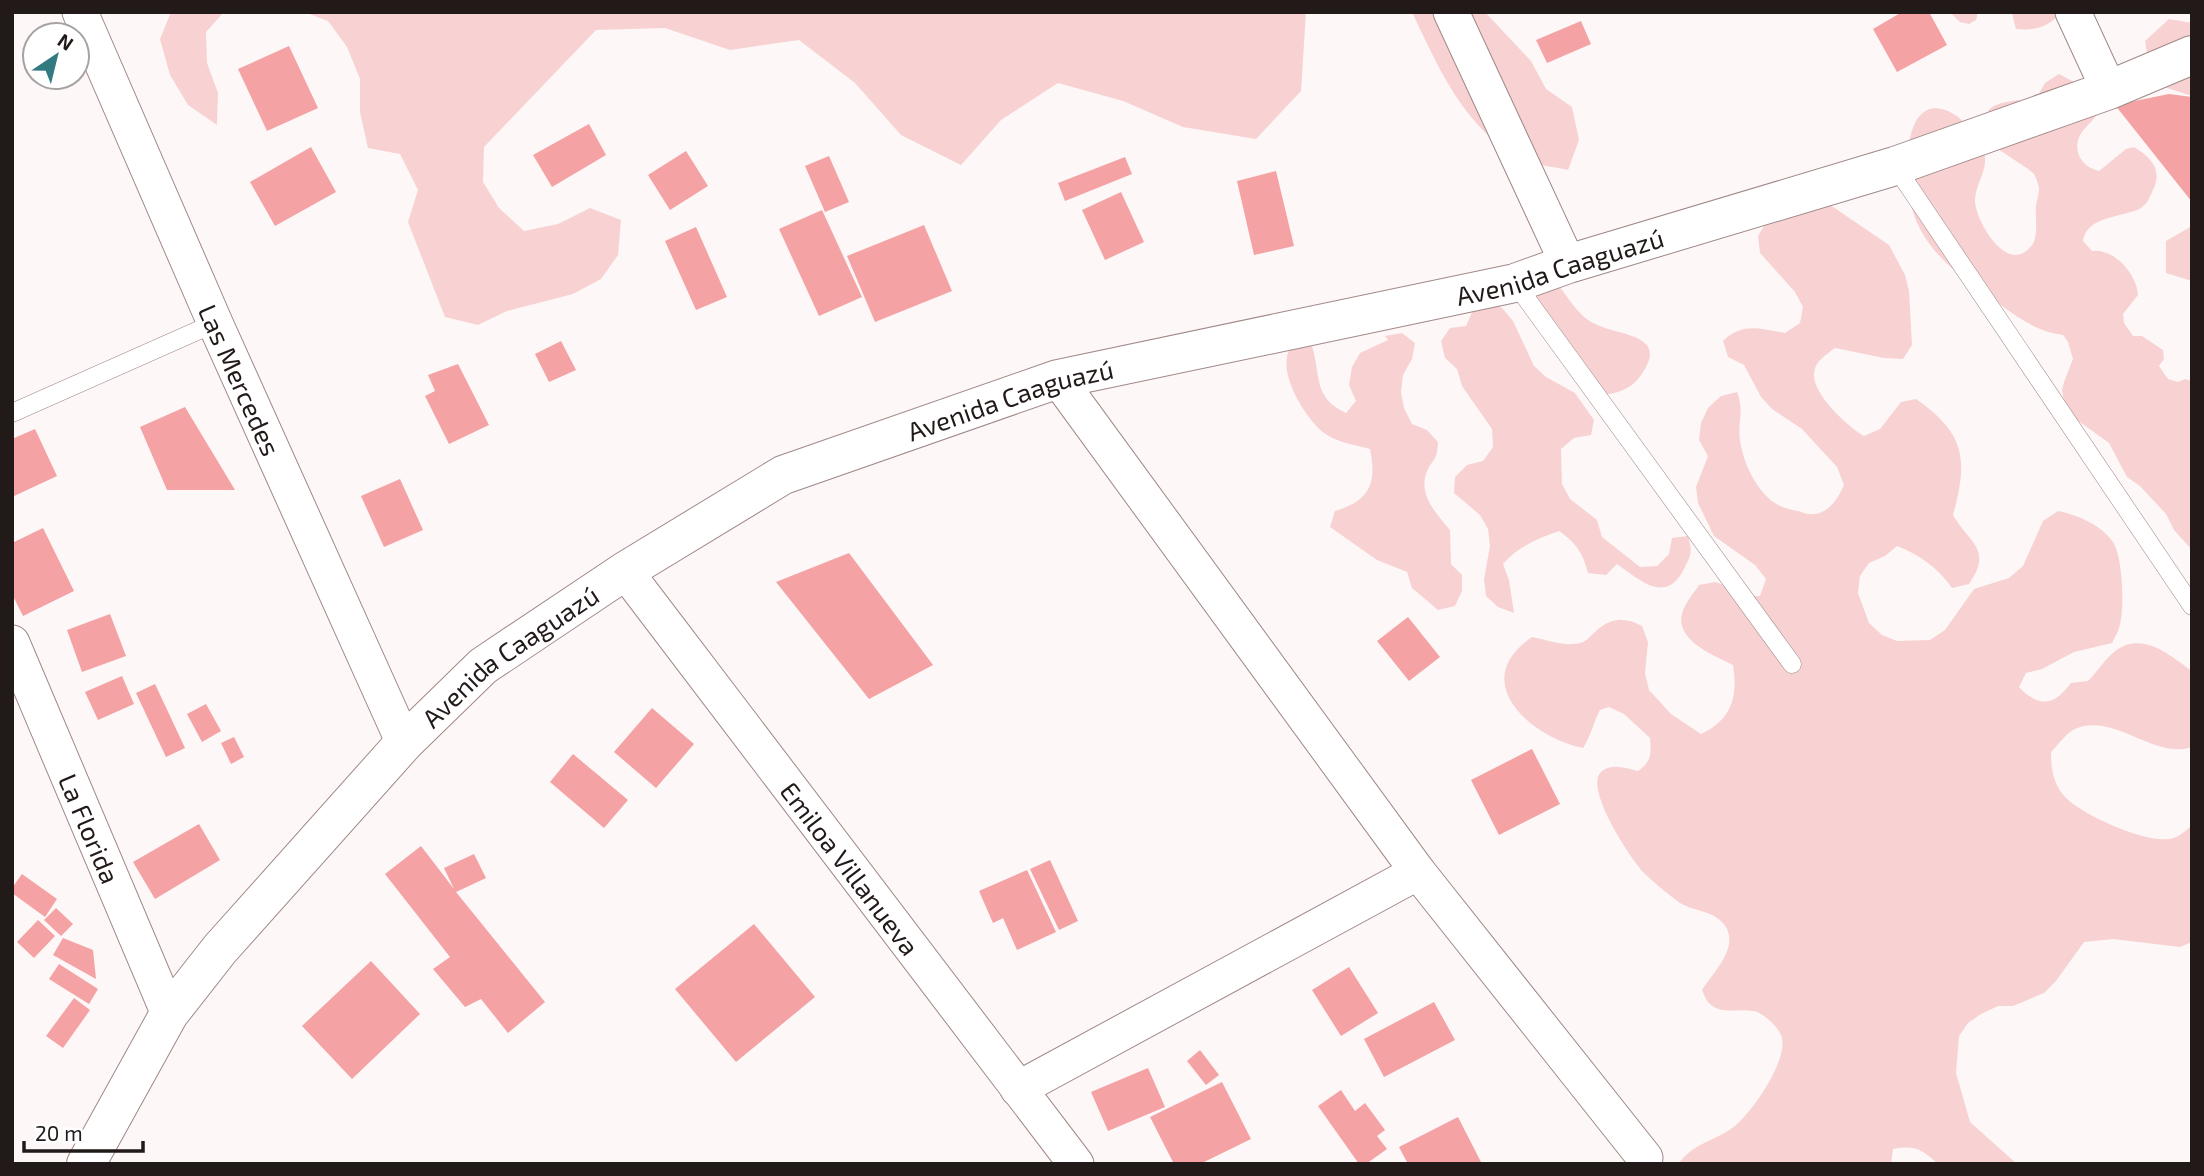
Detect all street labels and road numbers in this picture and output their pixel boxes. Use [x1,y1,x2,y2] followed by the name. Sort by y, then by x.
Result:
[1453,221,1667,311] street label: Avenida Caaguazú
[193,299,288,460] street label: Las Mercedes
[903,352,1116,446] street label: Avenida Caaguazú
[415,578,604,733] street label: Avenida Caaguazú
[53,769,127,888] street label: La Florida
[775,775,927,961] street label: Emiloa Villanueva

